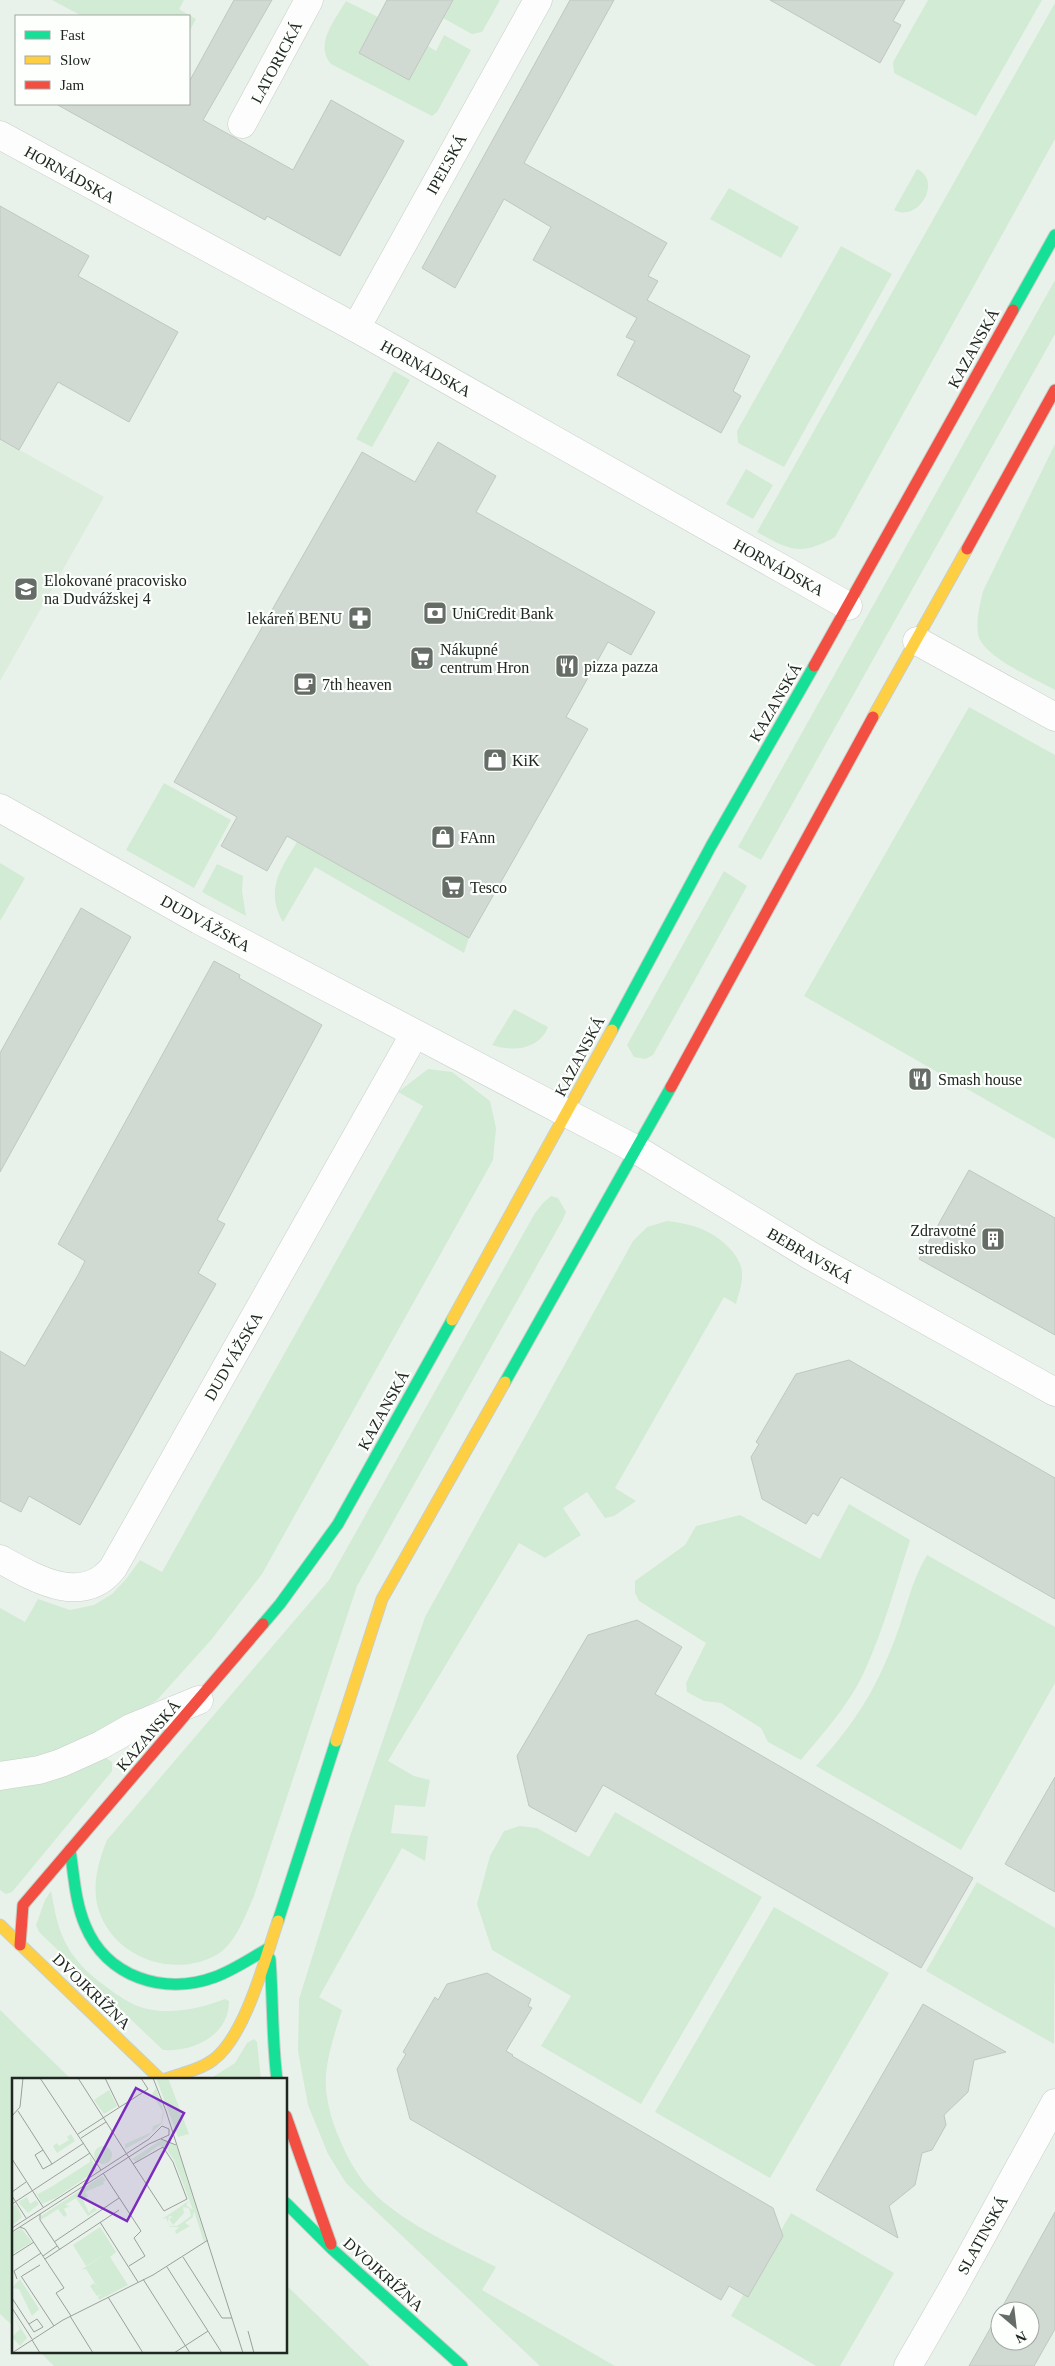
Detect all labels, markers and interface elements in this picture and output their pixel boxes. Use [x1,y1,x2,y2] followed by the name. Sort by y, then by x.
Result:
[15,15,190,105] legend
[247,17,305,106] street label: LATORICKÁ
[60,27,86,43] text: Fast
[60,52,91,68] text: Slow
[60,77,84,93] text: Jam
[422,130,470,197] street label: IPEĽSKÁ
[22,142,119,206] street label: HORNÁDSKA
[944,305,1002,391] street label: KAZANSKÁ
[378,336,475,400] street label: HORNÁDSKA
[731,535,828,599] street label: HORNÁDSKA
[44,572,187,608] place label: Elokované pracovisko na Dudvážskej 4
[13,576,39,602] school or university icon: Elokované pracovisko na Dudvážskej 4
[422,600,448,626] bank icon: UniCredit Bank
[347,605,373,631] pharmacy icon: lekáreň BENU
[452,605,554,622] place label: UniCredit Bank
[247,610,342,627] place label: lekáreň BENU
[440,641,529,676] place label: Nákupné centrum Hron
[409,645,435,671] supermarket icon: Nákupné centrum Hron
[554,653,580,679] restaurant icon: pizza pazza
[584,658,658,676] place label: pizza pazza
[745,659,805,745] street label: KAZANSKÁ
[292,671,318,697] cafe icon: 7th heaven
[322,676,392,693] place label: 7th heaven
[482,747,508,773] shop icon: KiK
[512,752,540,769] place label: KiK
[430,824,456,850] shop icon: FAnn
[460,829,495,846] place label: FAnn
[440,874,466,900] supermarket icon: Tesco
[470,879,507,896] place label: Tesco
[158,891,254,955] street label: DUDVÁŽSKA
[550,1013,608,1099] street label: KAZANSKÁ
[907,1066,933,1092] restaurant icon: Smash house
[938,1071,1022,1088] place label: Smash house
[910,1222,976,1257] place label: Zdravotné stredisko
[764,1223,856,1287] street label: BEBRAVSKÁ
[980,1226,1006,1252] building icon: Zdravotné stredisko
[200,1308,266,1404] street label: DUDVÁŽSKA
[354,1367,412,1453] street label: KAZANSKÁ
[112,1696,184,1774] street label: KAZANSKÁ
[49,1949,135,2033] street label: DVOJKRÍŽNA
[12,2078,288,2354] inset map
[953,2192,1011,2277] street label: SLATINSKÁ
[340,2233,428,2315] street label: DVOJKRÍŽNA
[990,2301,1040,2351] north arrow
[1013,2328,1029,2346] text: N

